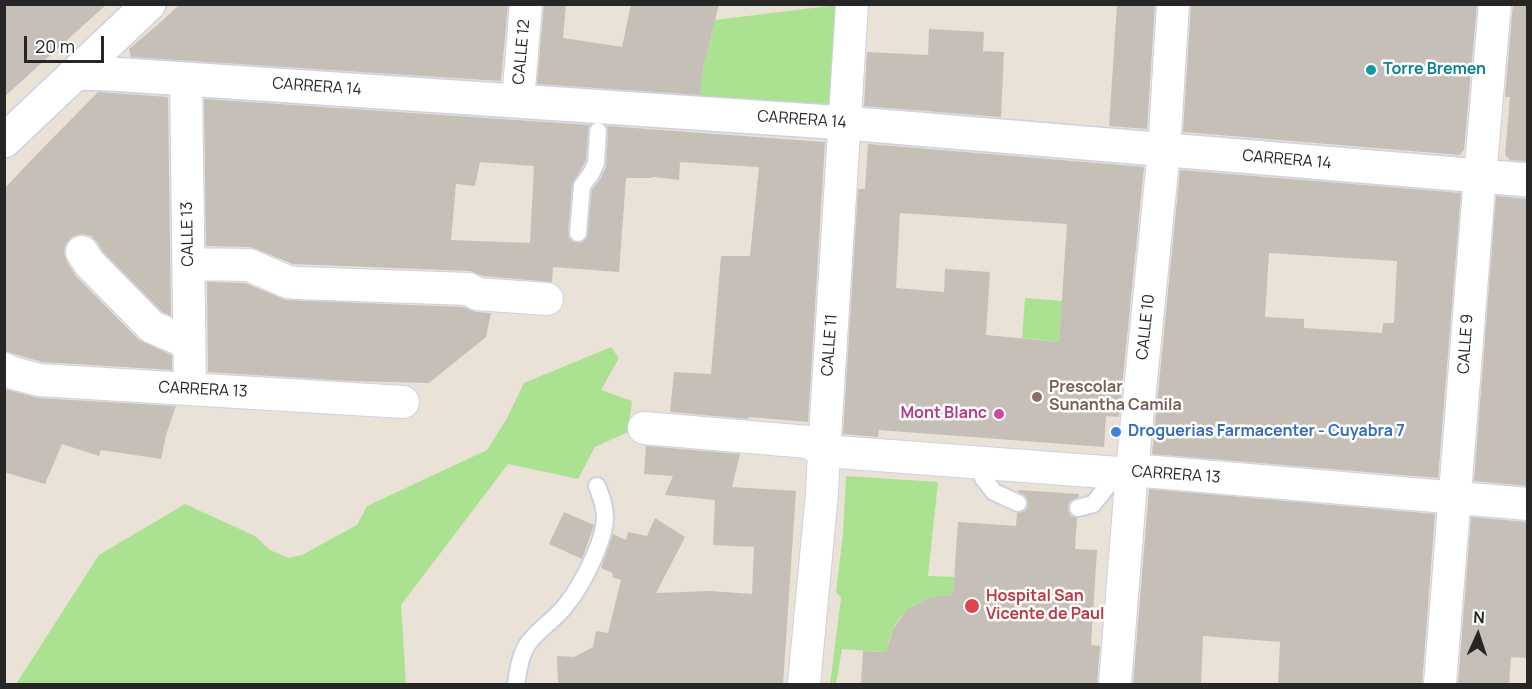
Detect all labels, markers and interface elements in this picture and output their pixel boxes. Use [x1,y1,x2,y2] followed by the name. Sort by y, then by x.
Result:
[510,19,534,85] street label: CALLE 12
[27,24,106,62] scale bar
[35,34,75,58] text: 20 m
[1383,60,1486,80] place label: Torre Bremen
[1364,63,1378,77] marker: Torre Bremen
[272,74,362,100] street label: CARRERA 14
[757,107,847,133] street label: CARRERA 14
[1242,147,1332,173] street label: CARRERA 14
[178,201,198,267] street label: CALLE 13
[1133,293,1159,361] street label: CALLE 10
[818,313,842,377] street label: CALLE 11
[1454,313,1478,375] street label: CALLE 9
[158,378,248,402] street label: CARRERA 13
[1049,378,1182,416] place label: Prescolar Sunantha Camila
[1030,390,1044,404] marker: Prescolar Sunantha Camila
[900,404,987,424] place label: Mont Blanc
[992,407,1006,421] marker: Mont Blanc
[1128,422,1405,442] place label: Droguerias Farmacenter - Cuyabra 7
[1109,425,1123,439] marker: Droguerias Farmacenter - Cuyabra 7
[1131,462,1221,488] street label: CARRERA 13
[986,587,1105,625] place label: Hospital San Vicente de Paul
[963,597,981,615] marker: Hospital San Vicente de Paul
[1448,605,1508,665] north arrow
[1473,606,1485,628] text: N

